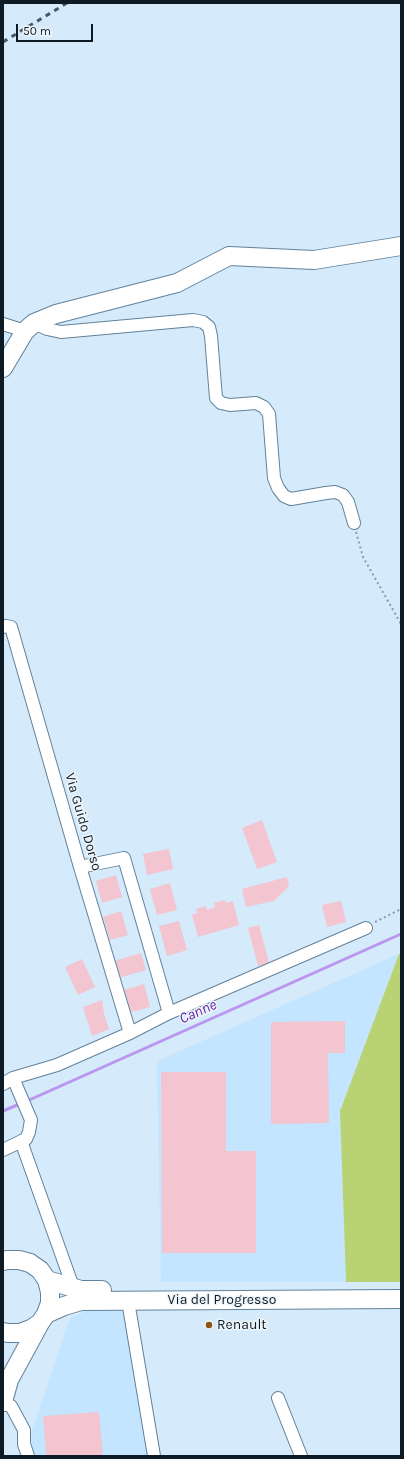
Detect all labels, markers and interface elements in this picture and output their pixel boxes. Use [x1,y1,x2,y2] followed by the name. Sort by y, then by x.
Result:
[18,16,95,42] scale bar
[23,24,51,38] text: 50 m
[61,771,105,873] street label: Via Guido Dorso
[176,996,220,1028] water label: Canne
[168,1292,276,1308] street label: Via del Progresso
[217,1317,267,1333] place label: Renault
[204,1320,214,1330] marker: Renault

